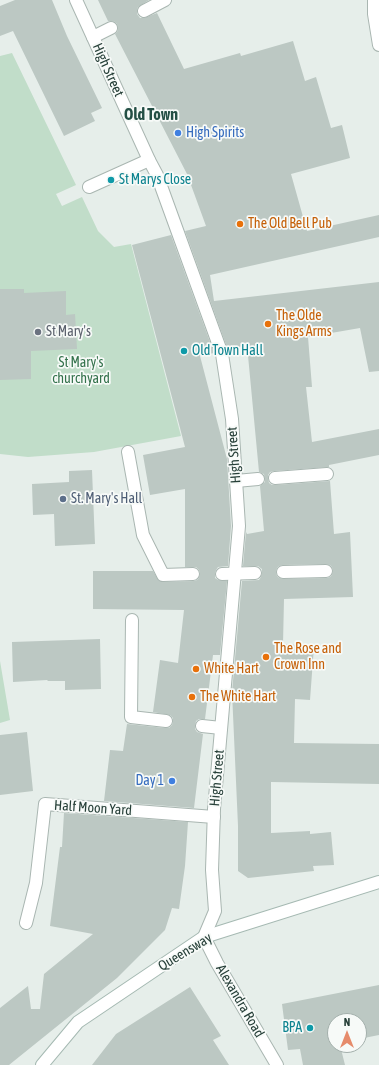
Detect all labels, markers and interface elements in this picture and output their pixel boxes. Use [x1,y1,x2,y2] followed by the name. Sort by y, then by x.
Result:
[89,41,127,99] street label: High Street
[124,105,178,125] district label: Old Town
[186,125,244,141] place label: High Spirits
[173,128,183,138] marker: High Spirits
[119,172,191,188] place label: St Marys Close
[106,175,116,185] marker: St Marys Close
[248,216,332,232] place label: The Old Bell Pub
[235,219,245,229] marker: The Old Bell Pub
[276,308,332,340] place label: The Olde Kings Arms
[263,319,273,329] marker: The Olde Kings Arms
[46,324,91,340] place label: St Mary's
[33,327,43,337] marker: St Mary's
[192,343,263,359] place label: Old Town Hall
[179,346,189,356] marker: Old Town Hall
[52,355,110,388] park label: St Mary's churchyard
[224,426,244,484] street label: High Street
[71,491,142,507] place label: St. Mary's Hall
[58,494,68,504] marker: St. Mary's Hall
[274,641,342,674] place label: The Rose and Crown Inn
[261,652,271,662] marker: The Rose and Crown Inn
[204,661,259,677] place label: White Hart
[191,664,201,674] marker: White Hart
[200,689,276,705] place label: The White Hart
[187,692,197,702] marker: The White Hart
[206,749,228,807] street label: High Street
[135,773,164,789] place label: Day 1
[167,776,177,786] marker: Day 1
[53,797,133,819] street label: Half Moon Yard
[155,929,215,975] street label: Queensway
[212,962,268,1040] street label: Alexandra Road
[327,1013,367,1053] north arrow
[344,1016,350,1028] text: N
[282,1020,302,1036] place label: BPA
[305,1023,315,1033] marker: BPA

